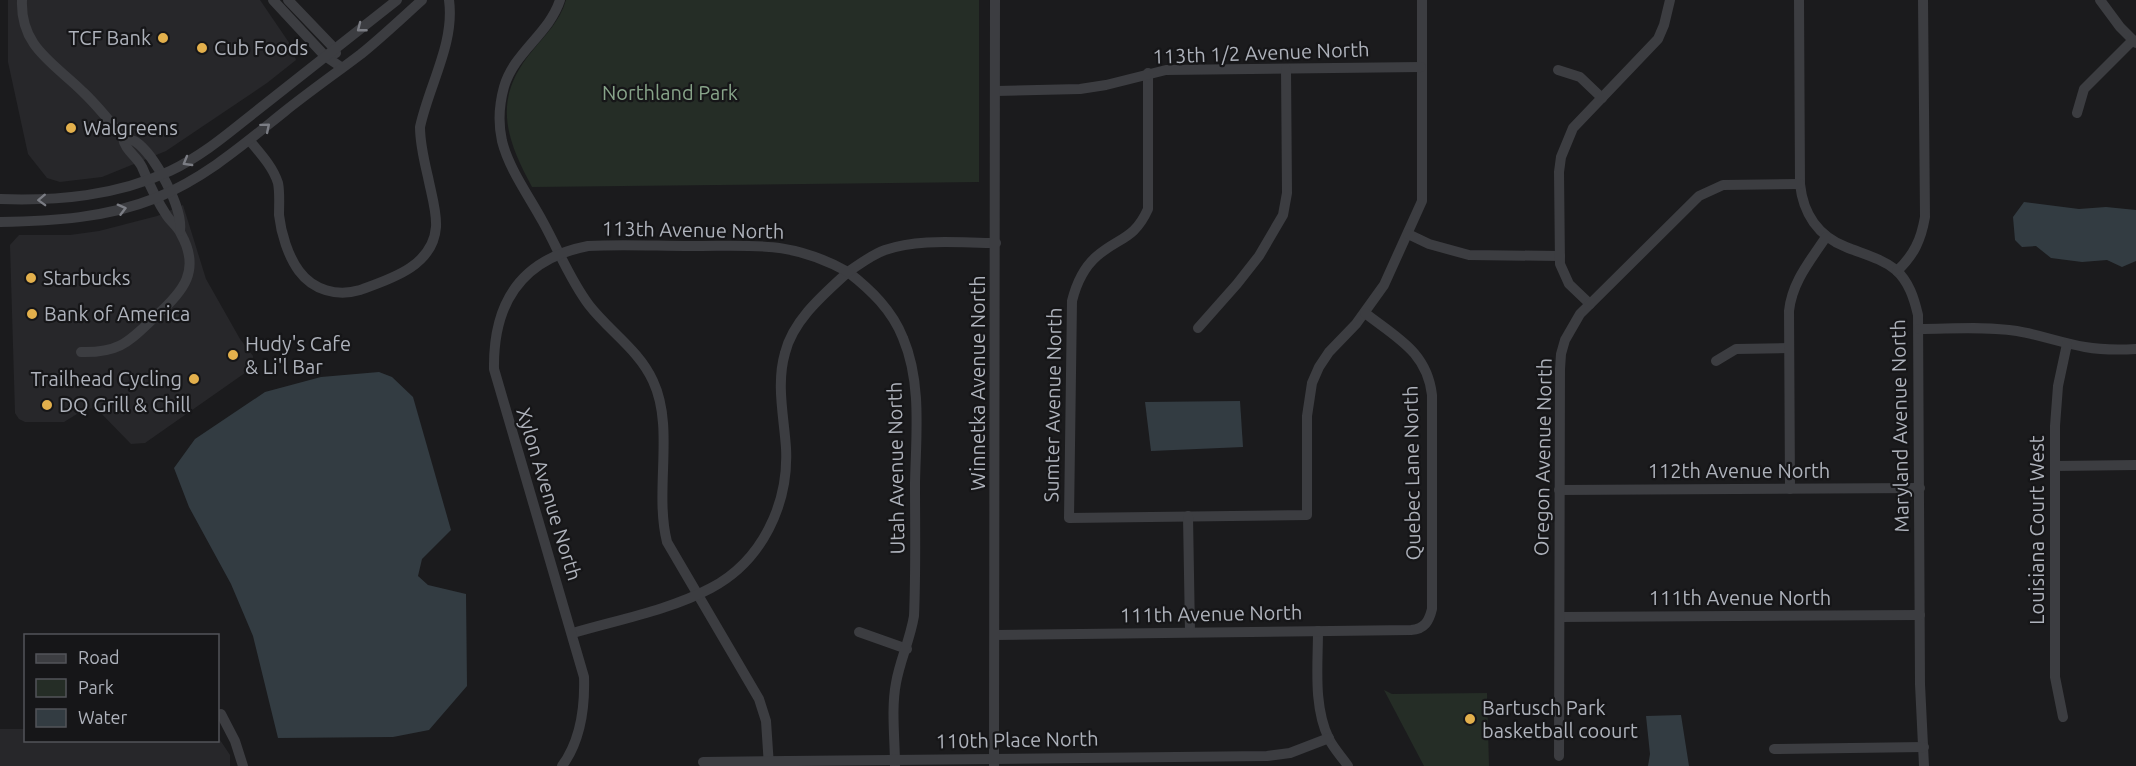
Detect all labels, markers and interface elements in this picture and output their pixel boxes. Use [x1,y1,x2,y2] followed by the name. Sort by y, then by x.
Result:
[357,21,368,32] one-way arrow
[68,26,151,49] place label: TCF Bank
[156,31,170,45] marker: TCF Bank
[214,36,308,59] place label: Cub Foods
[1152,37,1370,68] street label: 113th 1/2 Avenue North
[195,41,209,55] marker: Cub Foods
[602,81,738,104] park label: Northland Park
[83,116,178,139] place label: Walgreens
[64,121,78,135] marker: Walgreens
[259,123,270,134] one-way arrow
[183,155,193,166] one-way arrow
[38,193,47,206] one-way arrow
[117,203,127,216] one-way arrow
[602,216,784,243] street label: 113th Avenue North
[43,266,130,289] place label: Starbucks
[24,271,38,285] marker: Starbucks
[966,275,989,491] street label: Winnetka Avenue North
[44,302,190,325] place label: Bank of America
[25,307,39,321] marker: Bank of America
[1039,307,1066,503] street label: Sumter Avenue North
[1886,319,1913,533] street label: Maryland Avenue North
[245,332,351,378] place label: Hudy's Cafe & Li'l Bar
[226,348,240,362] marker: Hudy's Cafe & Li'l Bar
[1529,358,1556,556] street label: Oregon Avenue North
[30,367,182,390] place label: Trailhead Cycling
[187,372,201,386] marker: Trailhead Cycling
[882,382,909,554] street label: Utah Avenue North
[1398,385,1425,561] street label: Quebec Lane North
[59,393,191,416] place label: DQ Grill & Chill
[40,398,54,412] marker: DQ Grill & Chill
[512,405,587,583] street label: Xylon Avenue North
[2025,435,2048,625] street label: Louisiana Court West
[1648,459,1830,482] street label: 112th Avenue North
[1649,586,1831,609] street label: 111th Avenue North
[1120,600,1302,627] street label: 111th Avenue North
[24,634,219,742] legend
[78,647,120,667] text: Road
[78,677,114,697] text: Park
[1482,696,1638,742] place label: Bartusch Park basketball coourt
[78,707,128,727] text: Water
[1463,712,1477,726] marker: Bartusch Park basketball coourt
[935,727,1099,752] street label: 110th Place North

